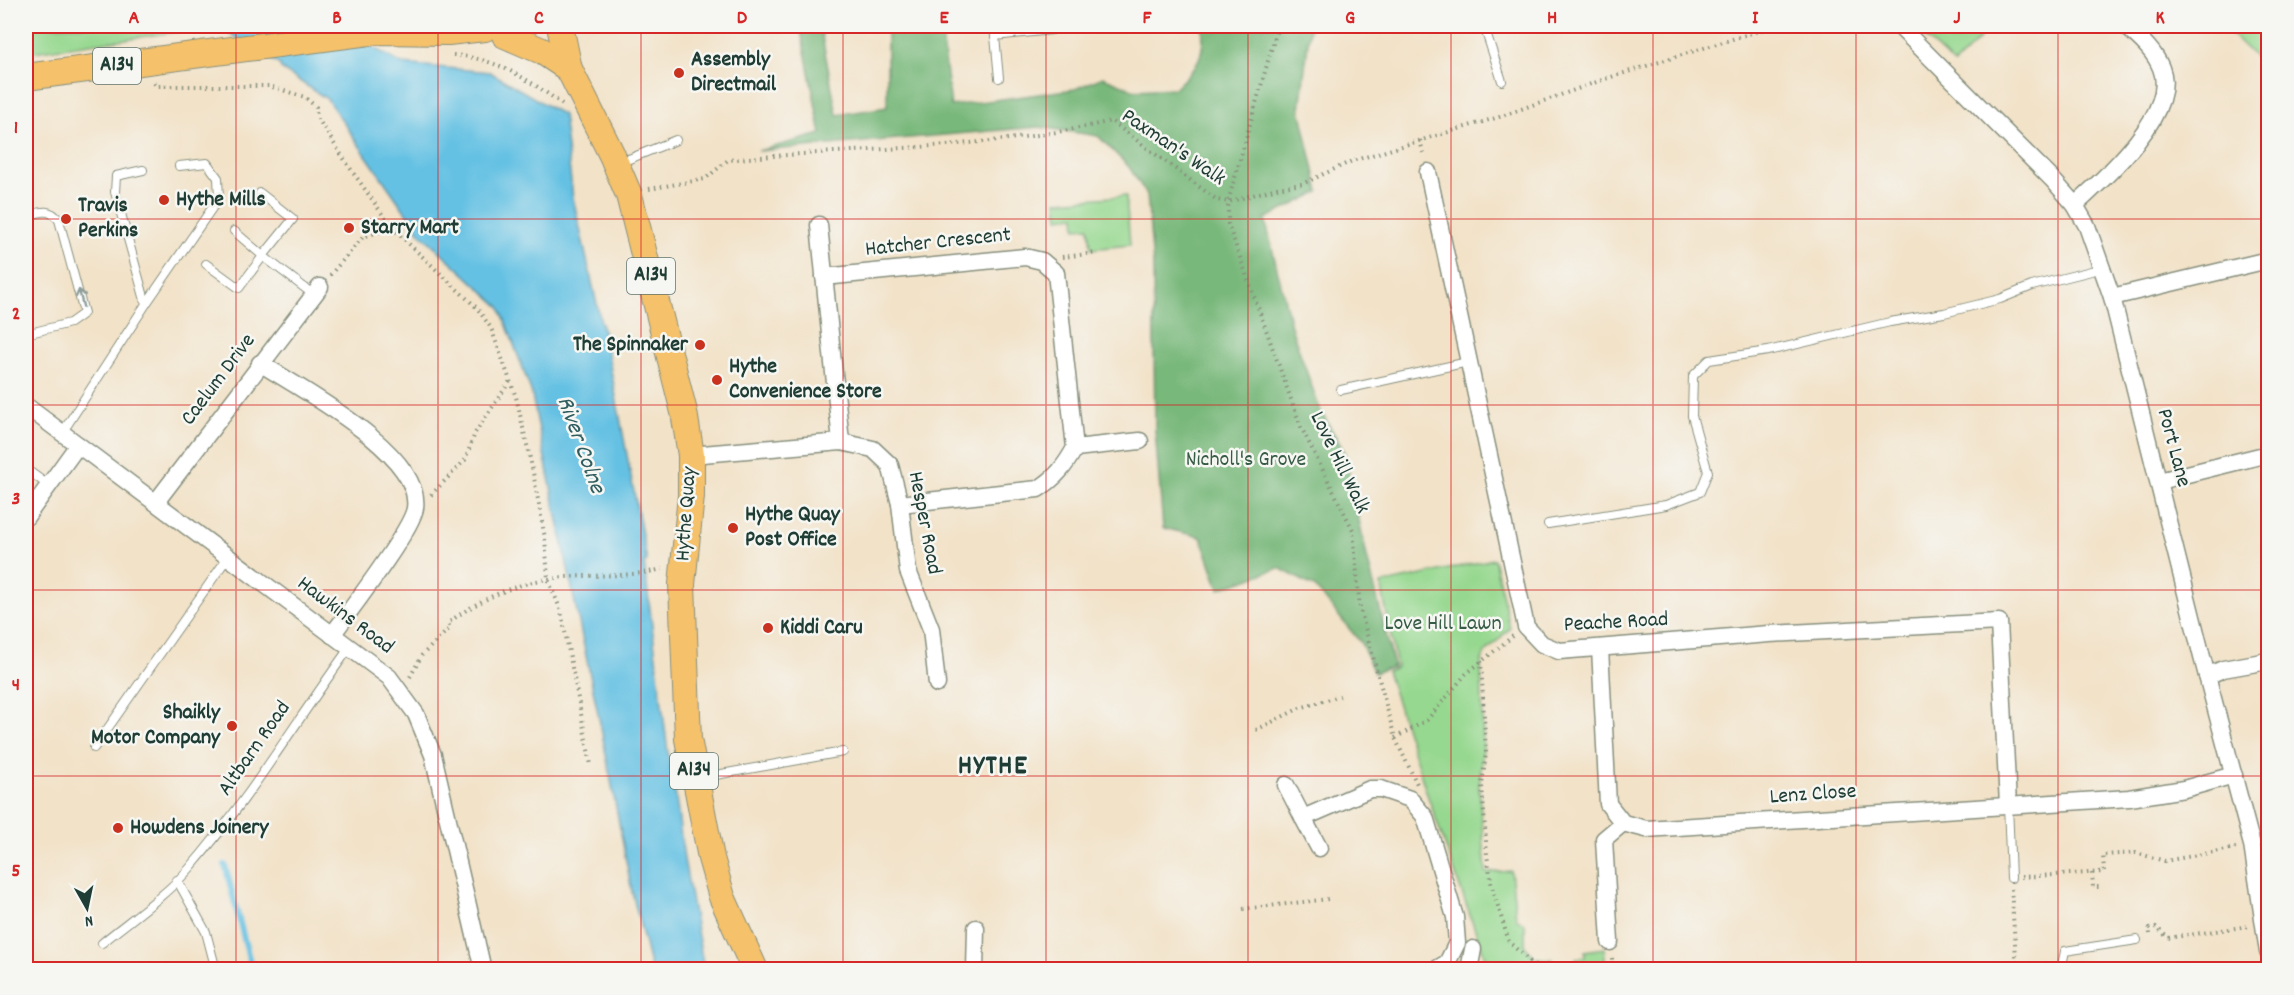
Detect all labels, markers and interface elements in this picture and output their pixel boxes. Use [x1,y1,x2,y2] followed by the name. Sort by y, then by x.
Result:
[129,5,140,33] text: A
[332,5,342,33] text: B
[534,5,544,33] text: C
[737,5,748,33] text: D
[939,5,949,33] text: E
[1143,5,1153,33] text: F
[1345,5,1355,33] text: G
[1547,5,1557,33] text: H
[1752,5,1759,33] text: I
[1953,5,1961,33] text: J
[2155,5,2165,33] text: K
[691,45,777,101] place label: Assembly Directmail
[93,48,141,84] road number: A134
[672,66,686,80] marker: Assembly Directmail
[1115,102,1231,194] street label: Paxman's Walk
[14,115,18,143] text: 1
[176,185,266,216] place label: Hythe Mills
[78,191,138,247] place label: Travis Perkins
[157,193,171,207] marker: Hythe Mills
[59,212,73,226] marker: Travis Perkins
[361,213,460,244] place label: Starry Mart
[864,220,1012,266] street label: Hatcher Crescent
[342,221,356,235] marker: Starry Mart
[627,258,675,294] road number: A134
[74,288,86,307] one-way arrow
[12,301,20,329] text: 2
[174,327,264,433] street label: Caelum Drive
[573,330,689,361] place label: The Spinnaker
[693,338,707,352] marker: The Spinnaker
[729,352,882,408] place label: Hythe Convenience Store
[710,373,724,387] marker: Hythe Convenience Store
[547,392,614,500] water label: River Colne
[2148,405,2198,491] street label: Port Lane
[1301,406,1377,520] street label: Love Hill Walk
[1186,445,1306,476] park label: Nicholl's Grove
[668,465,706,562] street label: Hythe Quay
[899,469,949,577] street label: Hesper Road
[12,486,20,514] text: 3
[745,500,841,556] place label: Hythe Quay Post Office
[726,521,740,535] marker: Hythe Quay Post Office
[290,569,400,663] street label: Hawkins Road
[1563,605,1669,641] street label: Peache Road
[1384,609,1502,640] park label: Love Hill Lawn
[780,613,863,644] place label: Kiddi Caru
[761,621,775,635] marker: Kiddi Caru
[12,672,20,700] text: 4
[211,695,299,803] street label: Altbarn Road
[91,698,221,754] place label: Shaikly Motor Company
[225,719,239,733] marker: Shaikly Motor Company
[958,748,1028,788] district label: HYTHE
[670,753,718,789] road number: A134
[1768,777,1858,813] street label: Lenz Close
[130,813,270,844] place label: Howdens Joinery
[111,821,125,835] marker: Howdens Joinery
[11,858,21,886] text: 5
[57,878,117,938] north arrow
[83,908,95,932] text: N

